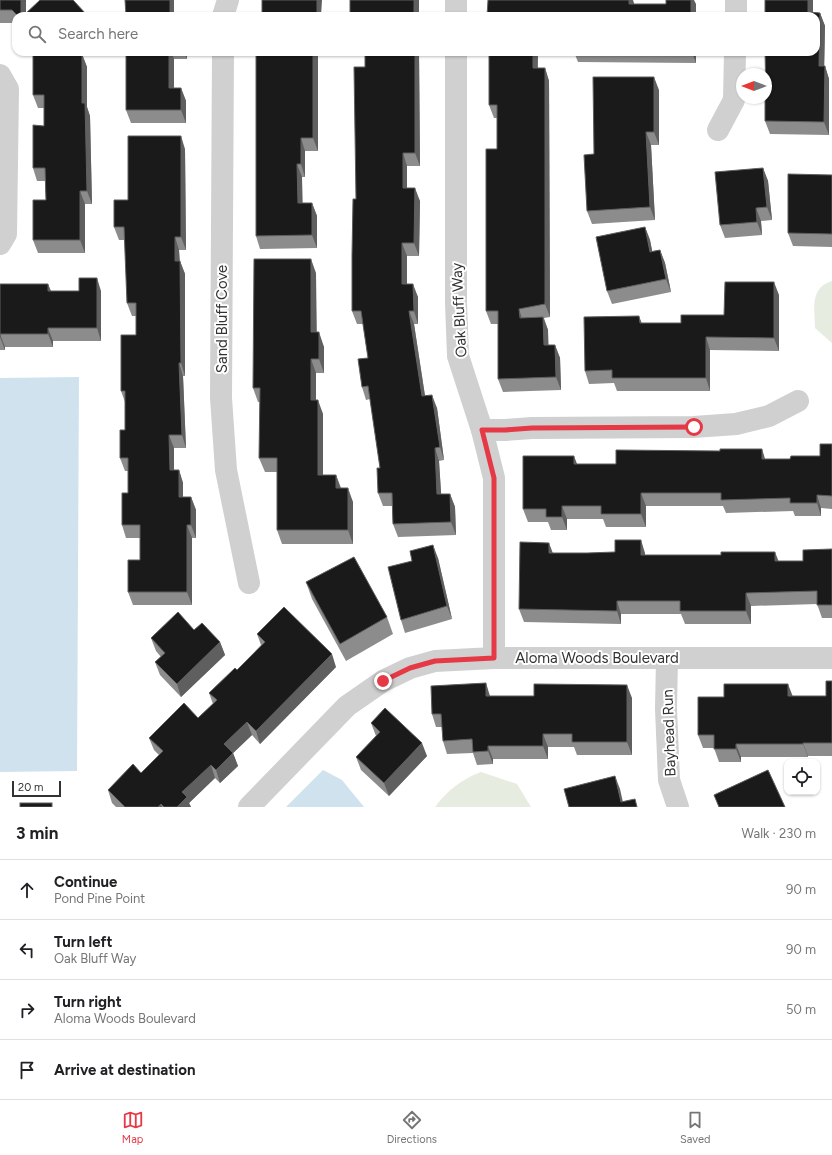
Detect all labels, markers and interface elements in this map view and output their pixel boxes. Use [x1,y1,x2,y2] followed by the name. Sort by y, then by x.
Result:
[12,12,820,56] search box
[26,23,48,45] icon: search
[58,25,138,43] text: Search here
[736,68,772,104] north arrow
[448,262,470,358] street label: Oak Bluff Way
[213,265,231,373] street label: Sand Bluff Cove
[685,418,703,436] route start
[515,649,679,667] street label: Aloma Woods Boulevard
[374,672,392,690] route end
[658,689,680,777] street label: Bayhead Run
[784,759,820,795] map controls
[784,759,820,795] button: locate
[12,779,61,798] scale bar
[18,781,43,794] text: 20 m
[16,823,58,843] text: 3 min
[742,826,816,841] text: Walk · 230 m
[54,873,117,891] text: Continue
[16,879,38,901] icon: ahead
[786,882,816,897] text: 90 m
[54,891,145,906] text: Pond Pine Point
[54,933,112,951] text: Turn left
[16,939,38,961] icon: left
[786,942,816,957] text: 90 m
[54,951,136,966] text: Oak Bluff Way
[54,993,122,1011] text: Turn right
[16,999,38,1021] icon: right
[786,1002,816,1017] text: 50 m
[54,1011,196,1026] text: Aloma Woods Boulevard
[16,1059,38,1081] icon: arrive
[54,1061,195,1079] text: Arrive at destination
[122,1109,144,1146] tab: Map
[387,1109,437,1146] tab: Directions
[680,1109,710,1146] tab: Saved

